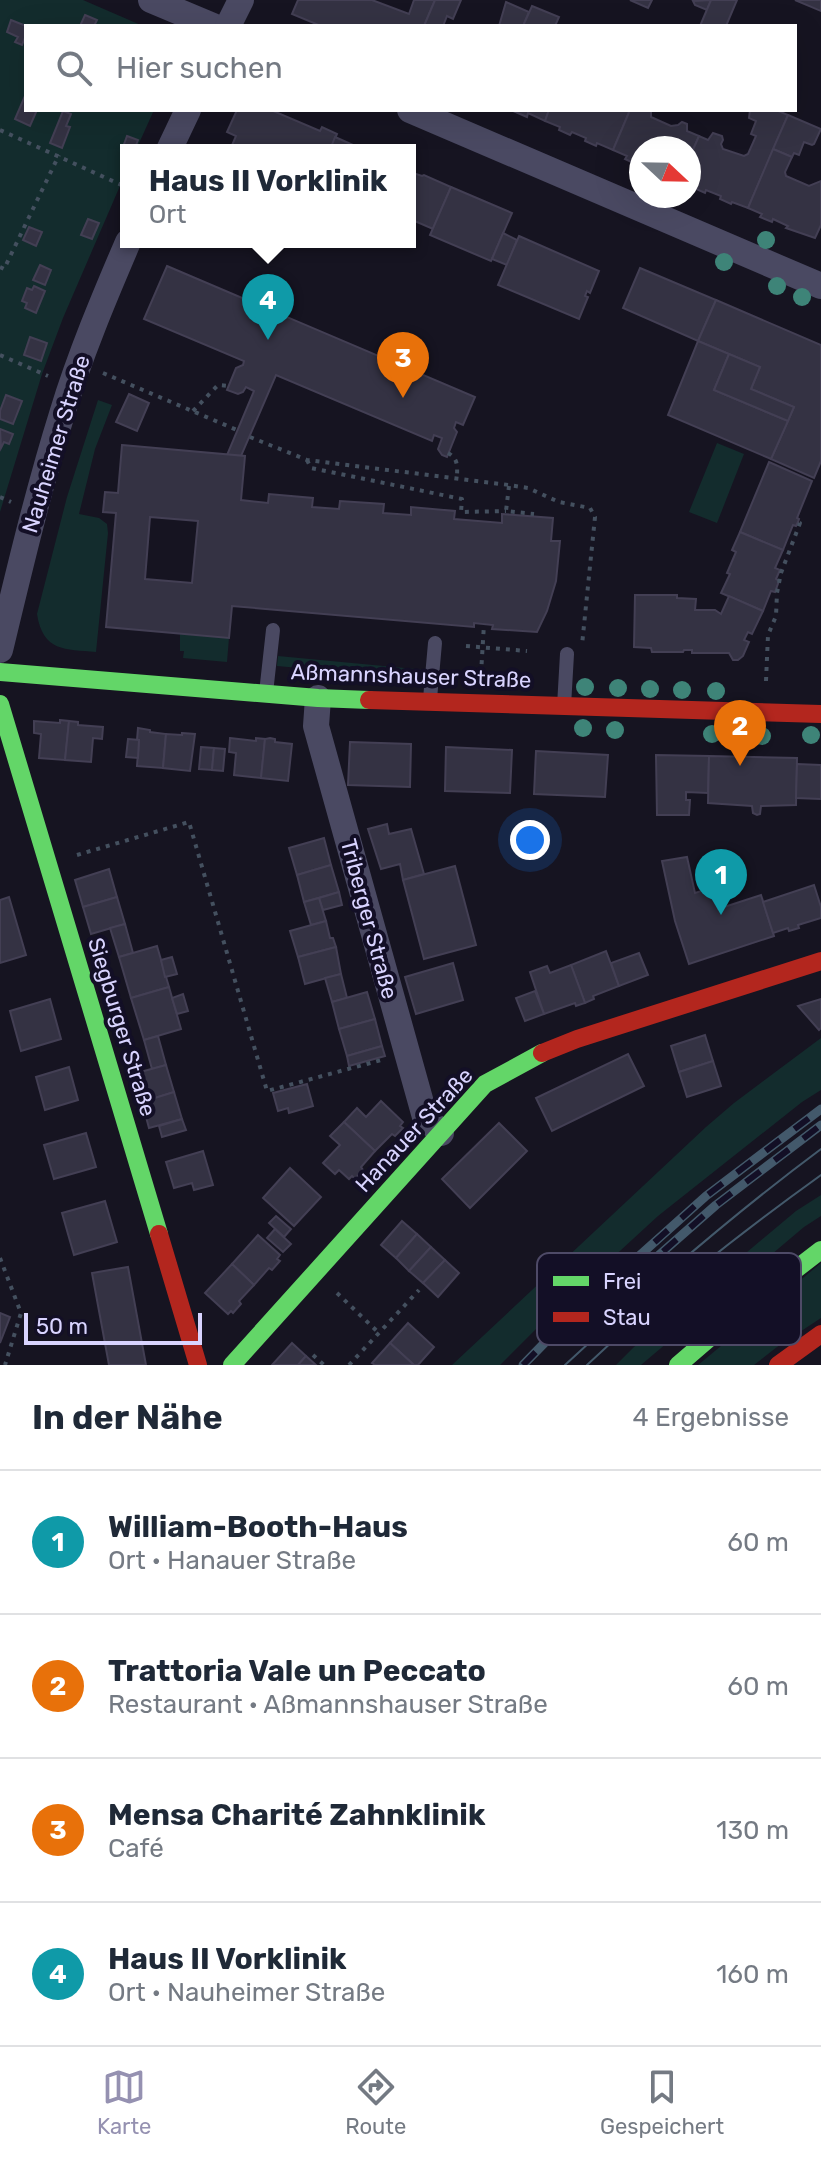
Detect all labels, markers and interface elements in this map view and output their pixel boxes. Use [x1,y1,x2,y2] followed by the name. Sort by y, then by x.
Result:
[24,24,797,112] search box
[52,46,96,90] icon: search
[116,50,283,86] text: Hier suchen
[629,136,701,208] north arrow
[120,144,416,248] popup
[149,163,387,199] text: Haus II Vorklinik
[149,199,186,230] text: Ort
[242,274,294,340] pin: 4
[377,332,429,398] pin: 3
[16,352,96,536] street label: Nauheimer Straße
[290,658,532,694] street label: Aßmannshauser Straße
[714,700,766,766] pin: 2
[510,820,550,860] your location
[335,836,403,1002] street label: Triberger Straße
[695,849,747,915] pin: 1
[82,934,162,1120] street label: Siegburger Straße
[350,1062,478,1198] street label: Hanauer Straße
[537,1253,801,1345] legend
[603,1268,641,1295] text: Frei
[603,1304,651,1331] text: Stau
[24,1309,202,1345] scale bar
[36,1313,88,1340] text: 50 m
[32,1397,223,1438] text: In der Nähe
[632,1402,789,1433] text: 4 Ergebnisse
[108,1509,408,1545] text: William-Booth-Haus
[52,1527,64,1558] text: 1
[727,1527,789,1558] text: 60 m
[108,1545,356,1576] text: Ort · Hanauer Straße
[108,1653,486,1689] text: Trattoria Vale un Peccato
[50,1671,66,1702] text: 2
[727,1671,789,1702] text: 60 m
[108,1689,548,1720] text: Restaurant · Aßmannshauser Straße
[108,1797,485,1833] text: Mensa Charité Zahnklinik
[49,1815,67,1846] text: 3
[716,1815,789,1846] text: 130 m
[108,1833,164,1864] text: Café
[108,1941,347,1977] text: Haus II Vorklinik
[49,1959,67,1990] text: 4
[716,1959,789,1990] text: 160 m
[108,1977,385,2008] text: Ort · Nauheimer Straße
[97,2065,151,2140] tab: Karte
[345,2065,406,2140] tab: Route
[600,2065,724,2140] tab: Gespeichert

